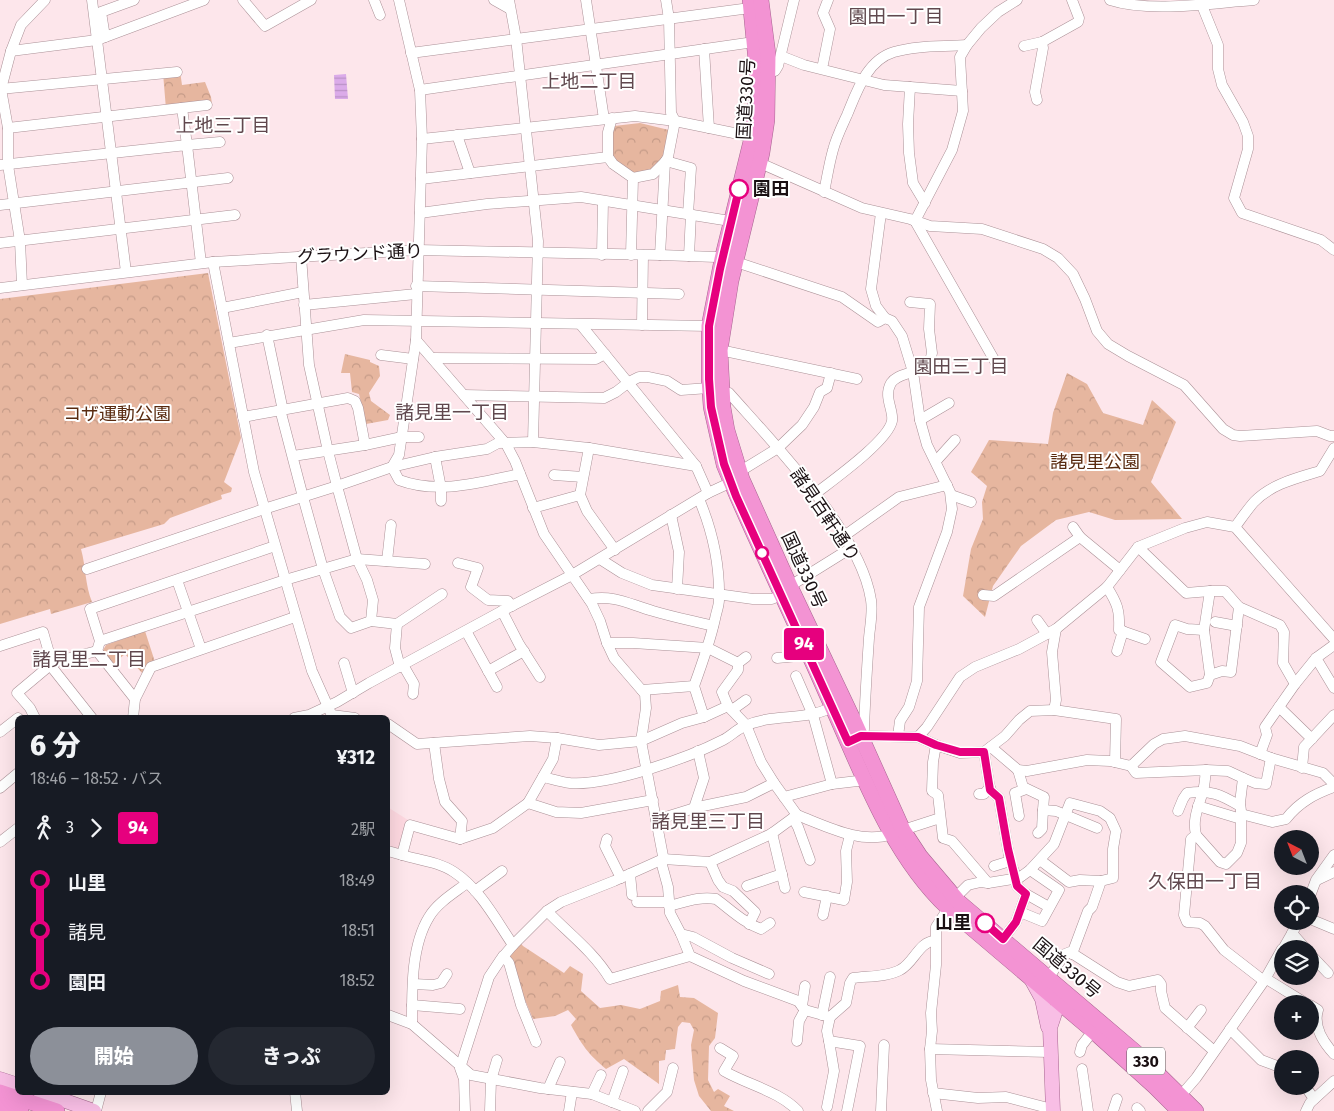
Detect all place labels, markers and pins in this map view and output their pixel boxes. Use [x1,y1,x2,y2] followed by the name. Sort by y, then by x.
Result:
[753,178,789,200] place label: 園田
[729,179,749,199] marker: 園田
[755,546,769,560] unlabelled marker
[935,912,971,934] place label: 山里
[975,913,995,933] marker: 山里

